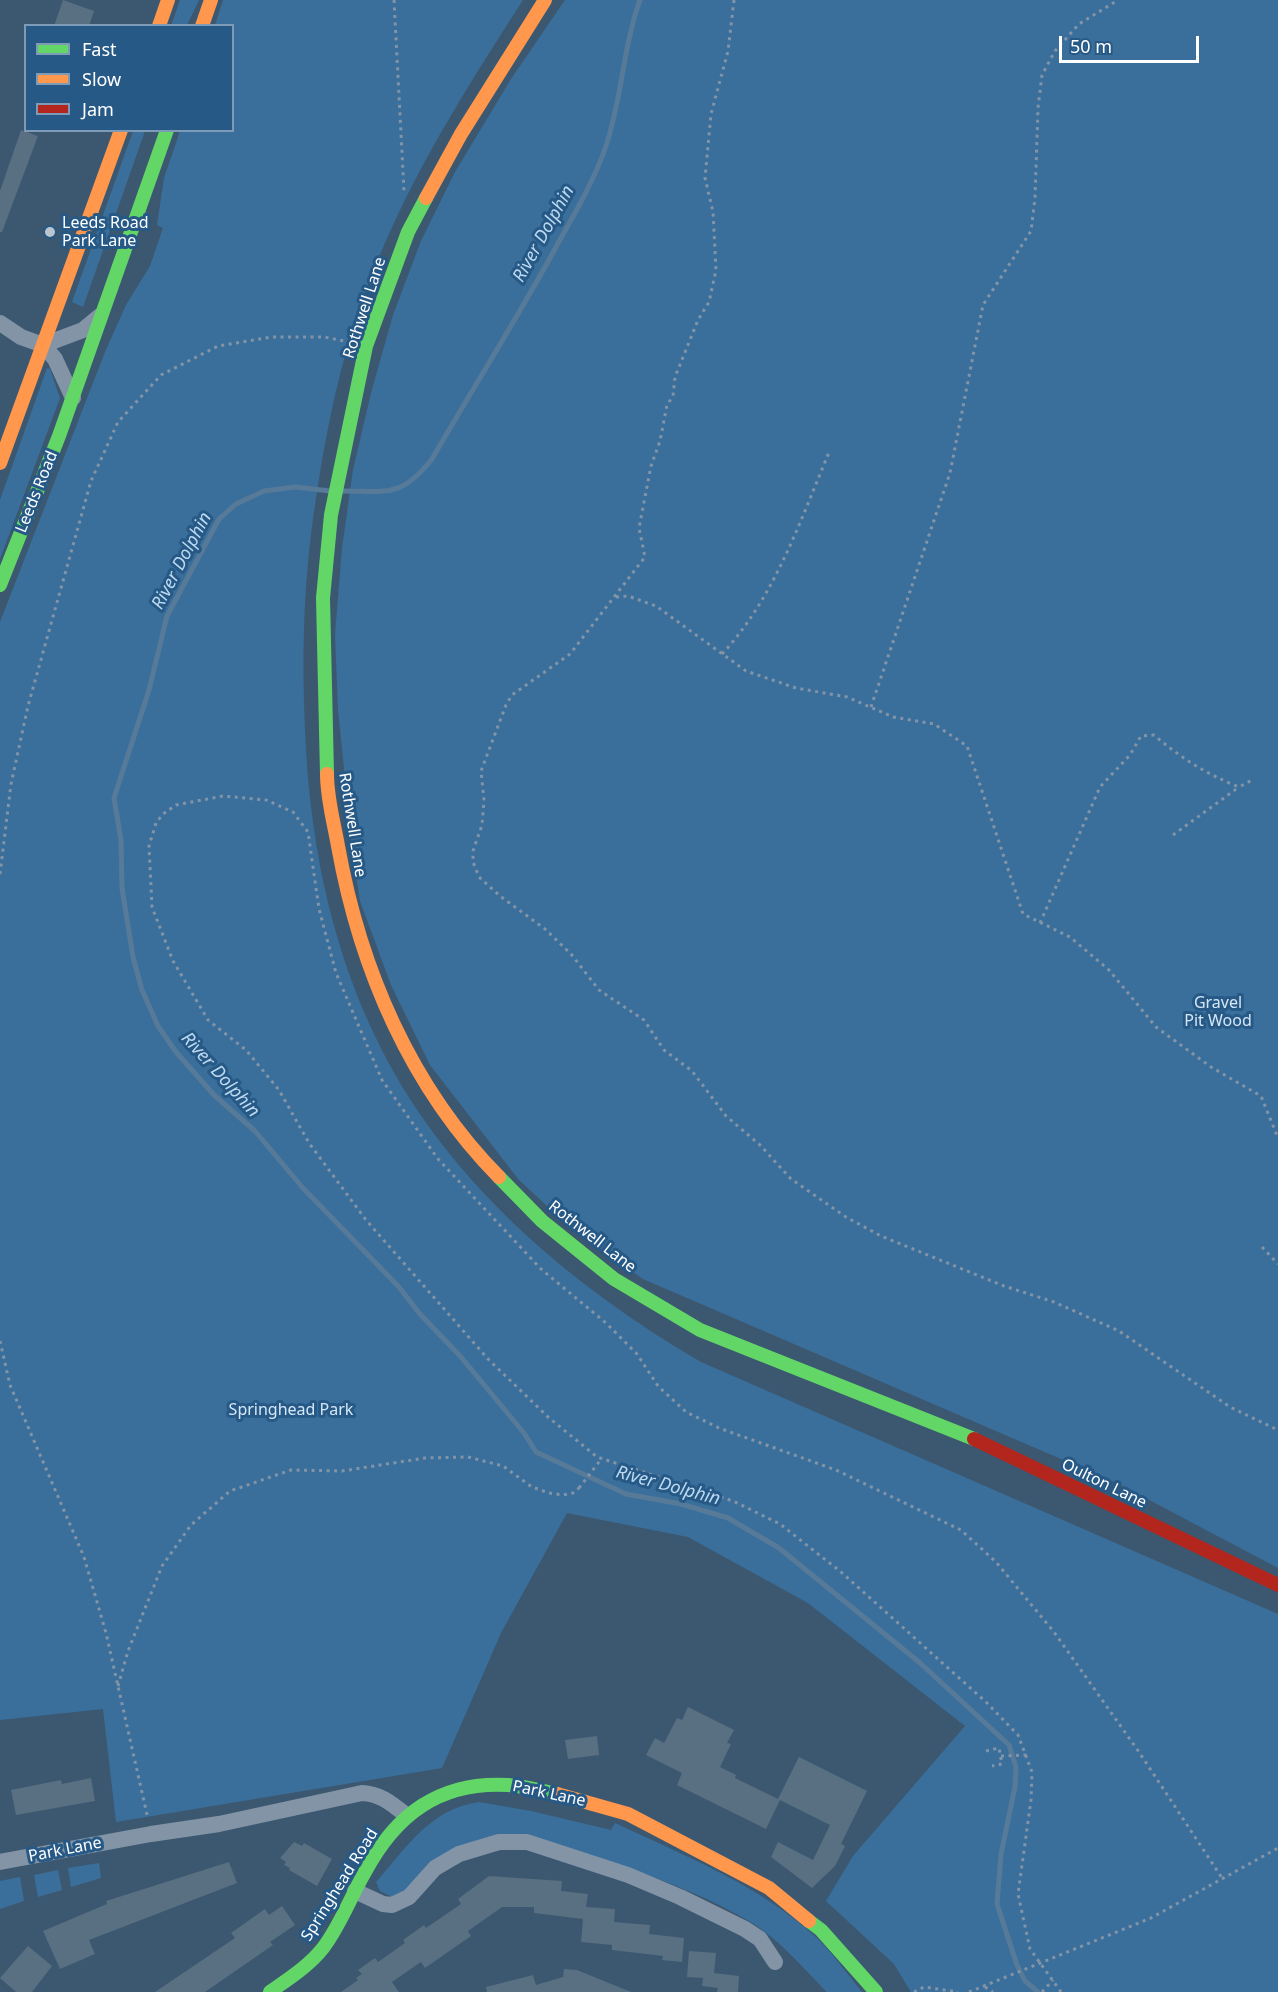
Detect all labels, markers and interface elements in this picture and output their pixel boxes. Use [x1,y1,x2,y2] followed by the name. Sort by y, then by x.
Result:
[24,24,234,132] legend
[1062,24,1202,62] scale bar
[1070,34,1112,58] text: 50 m
[82,37,117,61] text: Fast
[82,67,121,91] text: Slow
[82,97,114,121] text: Jam
[509,182,579,286] water label: River Dolphin
[62,213,149,251] place label: Leeds Road Park Lane
[43,225,57,239] marker: Leeds Road Park Lane
[340,255,390,361] street label: Rothwell Lane
[12,448,62,536] street label: Leeds Road
[147,509,217,613] water label: River Dolphin
[334,771,370,879] street label: Rothwell Lane
[1184,993,1252,1031] park label: Gravel Pit Wood
[176,1028,264,1122] water label: River Dolphin
[544,1197,640,1277] street label: Rothwell Lane
[229,1400,353,1420] park label: Springhead Park
[1058,1455,1150,1513] street label: Oulton Lane
[614,1462,722,1510] water label: River Dolphin
[511,1777,587,1811] street label: Park Lane
[298,1825,382,1945] street label: Springhead Road
[27,1833,103,1867] street label: Park Lane

